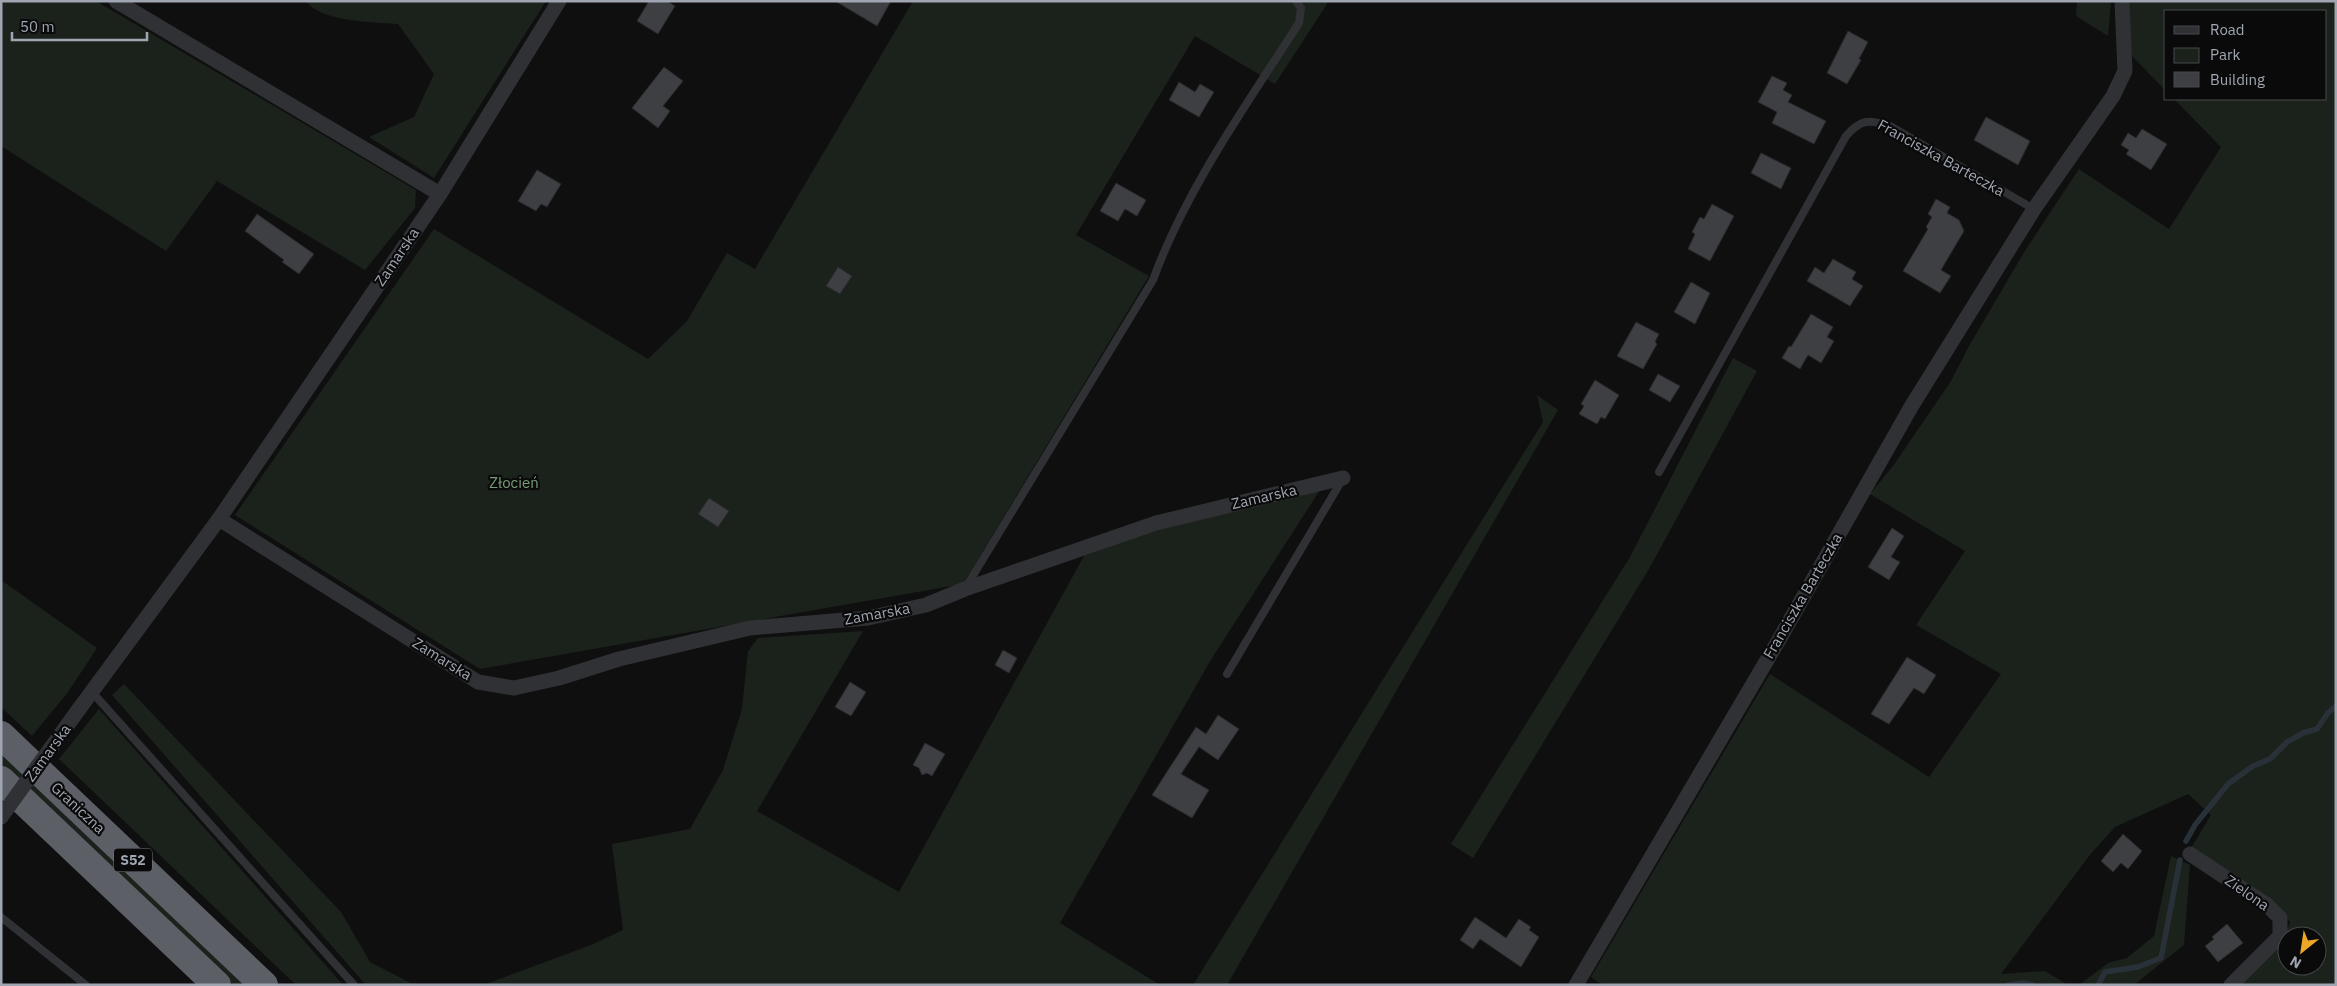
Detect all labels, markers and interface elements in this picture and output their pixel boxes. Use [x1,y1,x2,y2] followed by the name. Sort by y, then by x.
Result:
[12,10,148,42] scale bar
[2164,10,2327,100] legend
[20,17,55,36] text: 50 m
[2210,20,2245,39] text: Road
[2210,45,2240,64] text: Park
[2210,70,2265,89] text: Building
[1875,115,2008,200] street label: Franciszka Barteczka
[370,224,423,290] street label: Zamarska
[489,473,539,492] park label: Złocień
[1229,480,1298,513] street label: Zamarska
[1759,530,1846,662] street label: Franciszka Barteczka
[843,598,911,629] street label: Zamarska
[409,633,475,684] street label: Zamarska
[20,720,75,785] street label: Zamarska
[47,778,109,837] street label: Graniczna
[114,848,152,872] road number: S52
[2221,871,2273,915] street label: Zielona
[2277,926,2327,976] north arrow
[2287,952,2304,973] text: N

